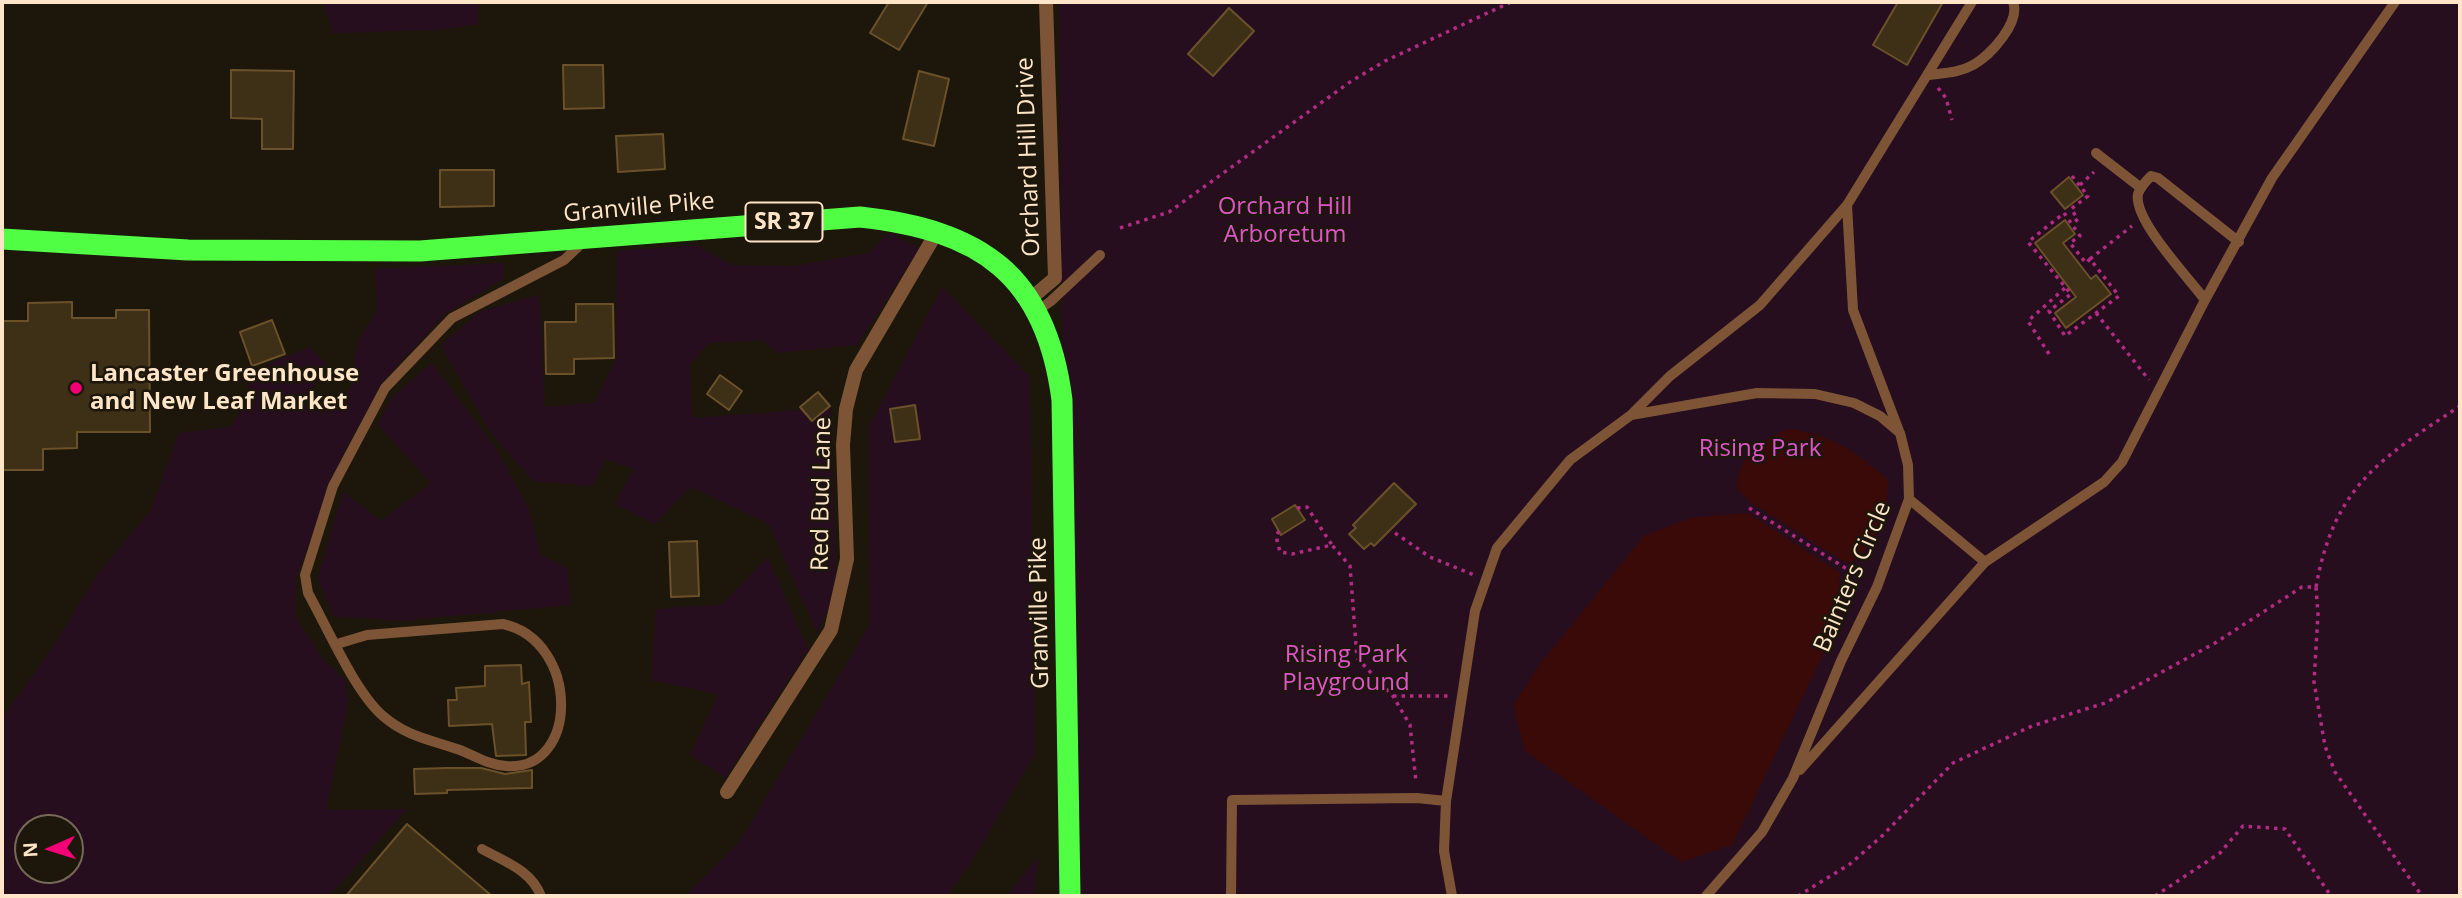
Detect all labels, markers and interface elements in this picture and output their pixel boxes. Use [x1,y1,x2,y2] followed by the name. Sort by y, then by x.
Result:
[1011,57,1047,257] street label: Orchard Hill Drive
[562,187,716,229] street label: Granville Pike
[1218,193,1352,249] park label: Orchard Hill Arboretum
[746,202,822,242] road number: SR 37
[90,360,359,416] place label: Lancaster Greenhouse and New Leaf Market
[68,380,84,396] marker: Lancaster Greenhouse and New Leaf Market
[806,417,838,571] street label: Red Bud Lane
[1699,435,1821,463] park label: Rising Park
[1808,497,1898,657] street label: Bainters Circle
[1024,537,1056,689] street label: Granville Pike
[1282,641,1410,697] park label: Rising Park Playground
[14,814,84,884] north arrow
[17,842,43,858] text: N

